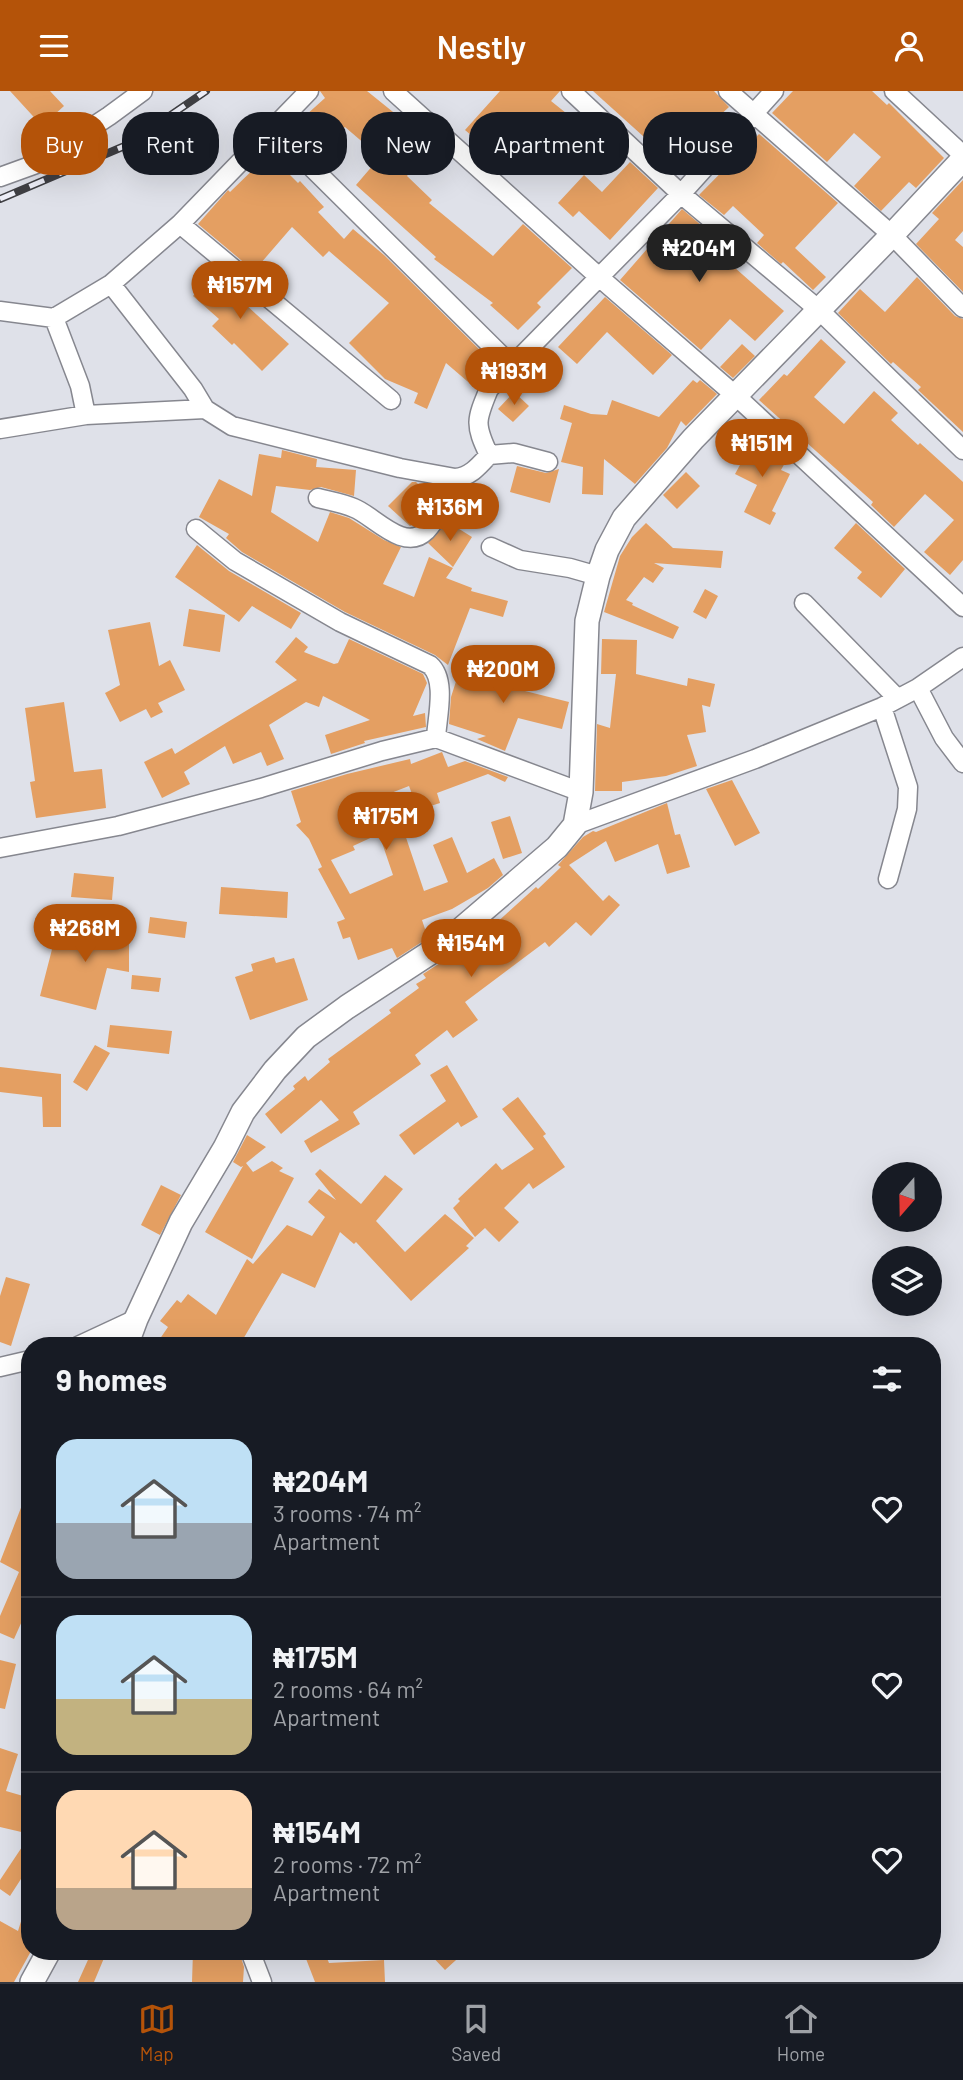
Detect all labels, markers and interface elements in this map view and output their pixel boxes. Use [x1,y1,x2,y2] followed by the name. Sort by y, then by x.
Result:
[35,27,73,65] icon: menu
[437,27,526,65] text: Nestly
[890,27,928,65] icon: person
[21,112,108,175] chip: Buy
[122,112,219,175] chip: Rent
[233,112,347,175] chip: Filters
[361,112,455,175] chip: New
[469,112,629,175] chip: Apartment
[643,112,757,175] chip: House
[650,225,748,284] pin: ₦204M
[663,233,735,261] text: ₦204M
[191,261,289,321] pin: ₦157M
[207,270,273,298] text: ₦157M
[465,347,563,407] pin: ₦193M
[481,356,547,384] text: ₦193M
[713,419,811,479] pin: ₦151M
[731,428,793,456] text: ₦151M
[401,483,499,543] pin: ₦136M
[417,492,483,520] text: ₦136M
[454,645,552,705] pin: ₦200M
[467,654,539,682] text: ₦200M
[337,793,435,852] pin: ₦175M
[353,801,419,829] text: ₦175M
[36,905,134,964] pin: ₦268M
[50,913,120,941] text: ₦268M
[422,919,520,979] pin: ₦154M
[437,928,505,956] text: ₦154M
[872,1162,942,1232] north arrow
[872,1162,942,1316] map controls
[872,1246,942,1316] button: layers
[868,1360,906,1398] icon: filters
[56,1361,167,1397] text: 9 homes
[273,1462,368,1498] text: ₦204M
[112,1467,196,1551] icon: home
[868,1490,906,1528] icon: heart
[273,1499,422,1527] text: 3 rooms · 74 m²
[273,1527,380,1555] text: Apartment
[273,1638,358,1674] text: ₦175M
[112,1643,196,1727] icon: home
[868,1666,906,1704] icon: heart
[273,1675,423,1703] text: 2 rooms · 64 m²
[273,1703,380,1731] text: Apartment
[273,1813,361,1849] text: ₦154M
[112,1818,196,1902] icon: home
[868,1841,906,1879] icon: heart
[273,1850,422,1878] text: 2 rooms · 72 m²
[273,1878,380,1906] text: Apartment
[138,2000,176,2065] tab: Map
[451,2000,501,2065] tab: Saved
[777,2000,825,2065] tab: Home

